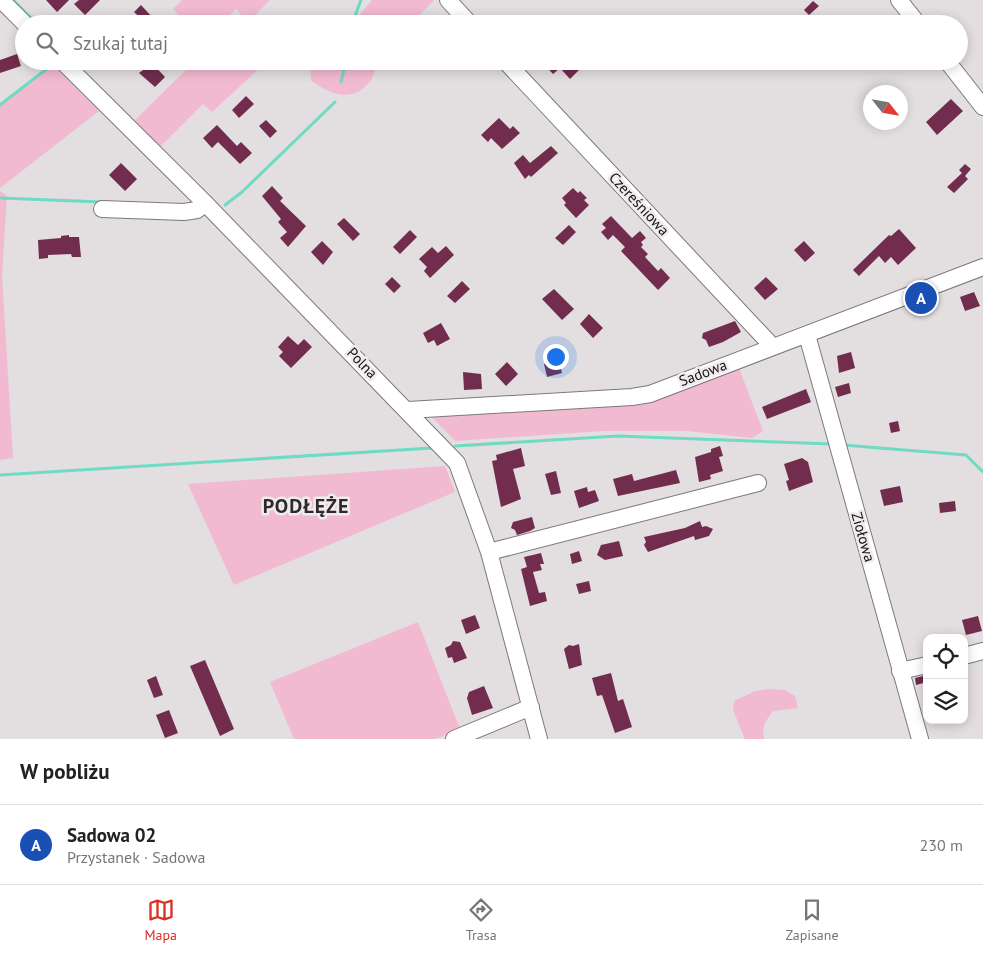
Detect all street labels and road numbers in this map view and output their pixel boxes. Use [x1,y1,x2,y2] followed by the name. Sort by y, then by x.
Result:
[605,168,674,239] street label: Czereśniowa
[343,343,382,382] street label: Polna
[676,355,729,390] street label: Sadowa
[847,510,880,564] street label: Ziołowa

